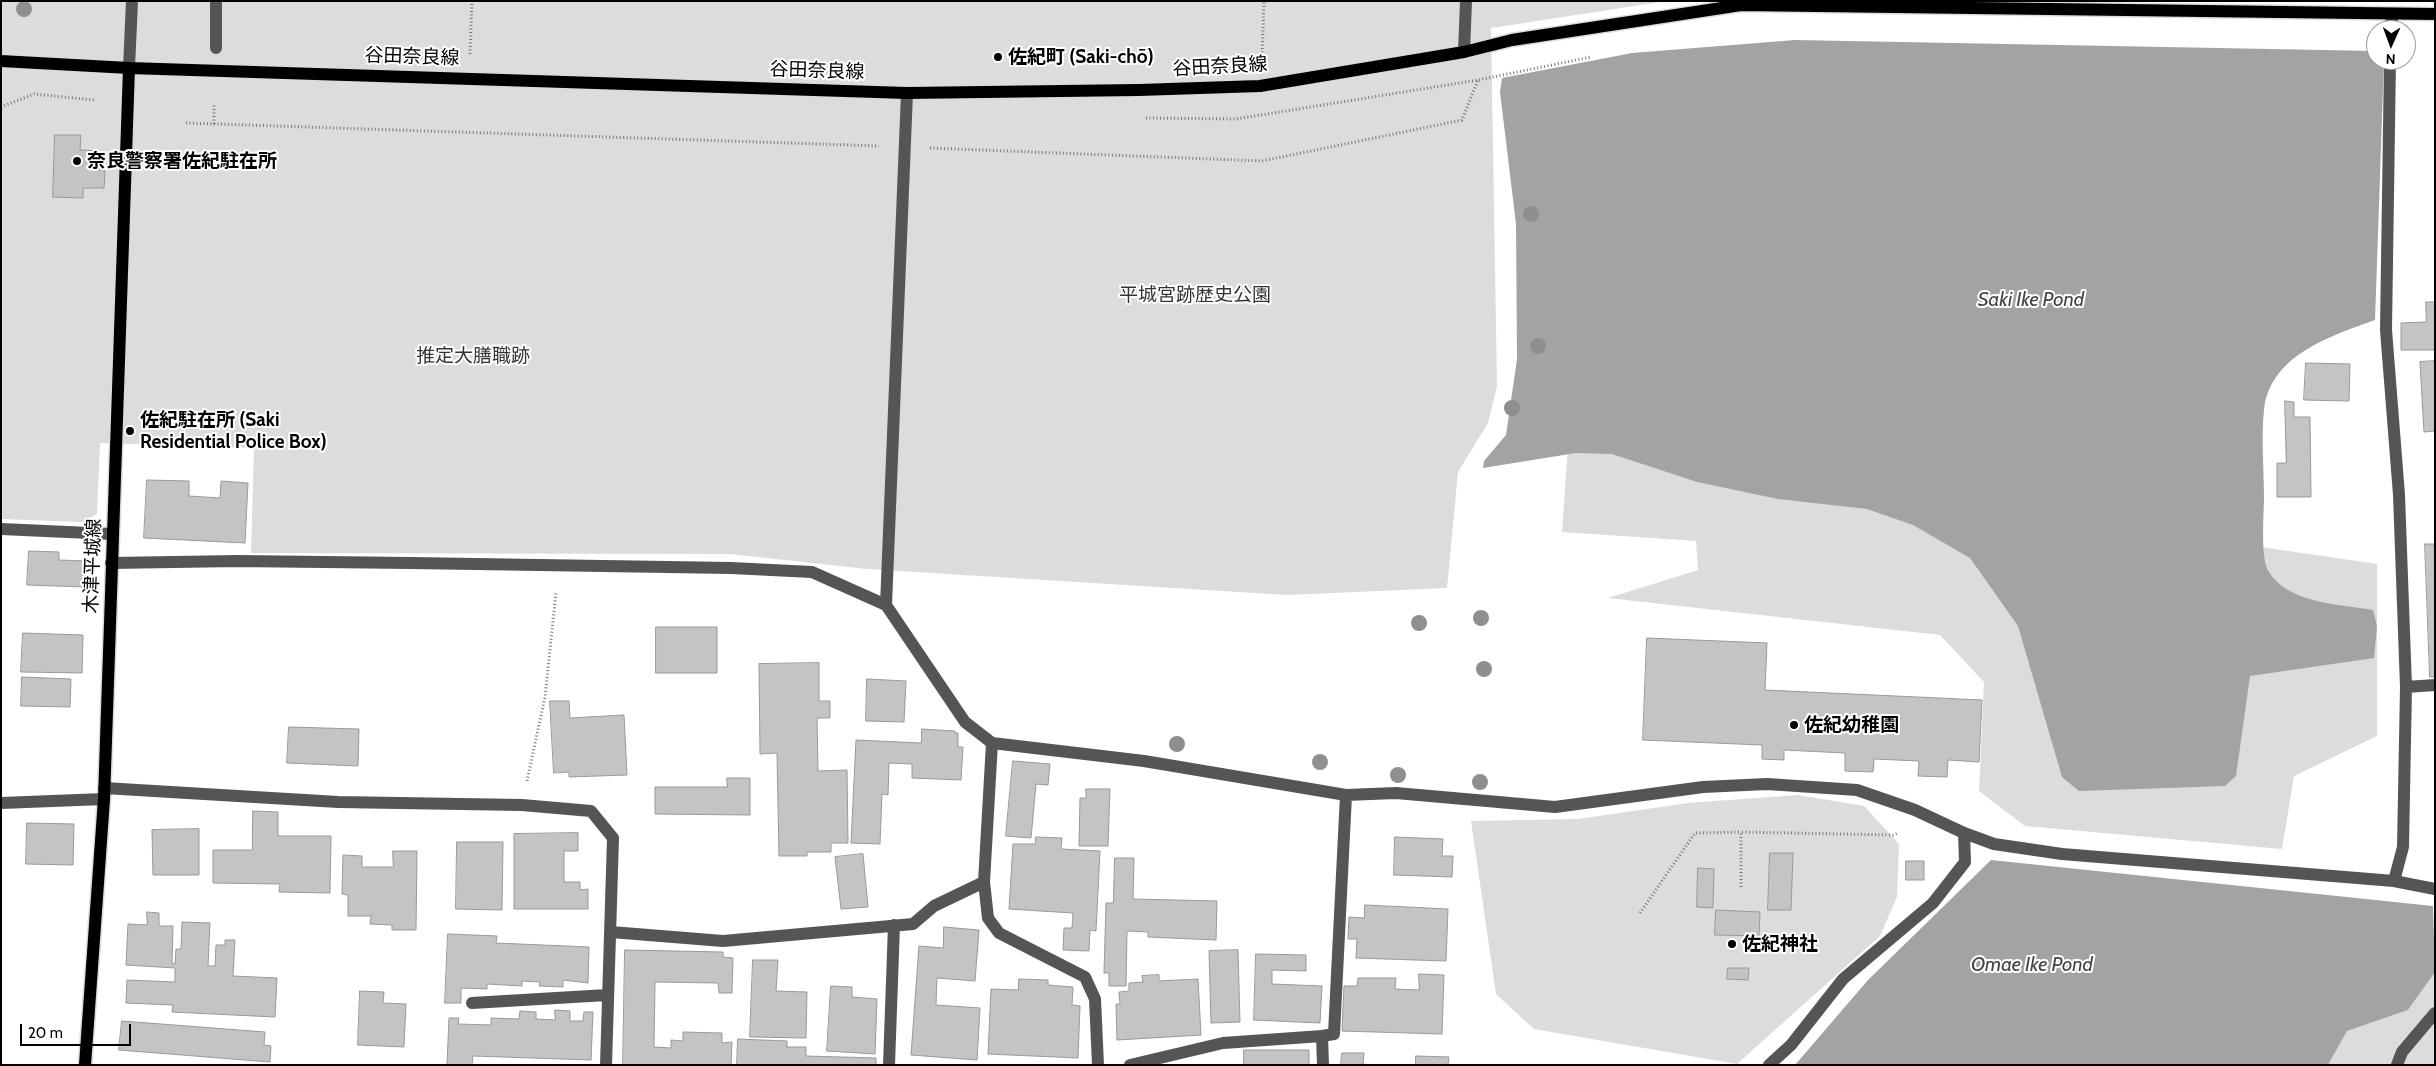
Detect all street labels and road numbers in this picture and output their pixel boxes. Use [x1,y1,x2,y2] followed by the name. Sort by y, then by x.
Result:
[364,44,460,70] street label: 谷田奈良線
[1172,53,1268,81] street label: 谷田奈良線
[769,58,865,84] street label: 谷田奈良線
[80,518,106,614] street label: 木津平城線

